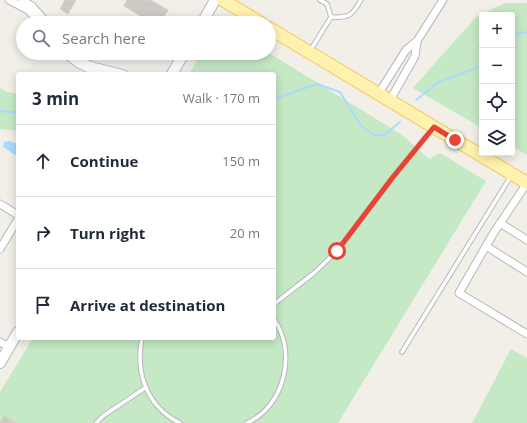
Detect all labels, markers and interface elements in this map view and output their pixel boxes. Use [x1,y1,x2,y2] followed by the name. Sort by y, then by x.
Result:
[479,12,515,156] map controls
[479,12,515,48] button: +
[16,16,276,60] search box
[30,27,52,49] icon: search
[62,28,146,48] text: Search here
[479,48,515,84] button: −
[479,84,515,120] button: locate
[32,87,79,110] text: 3 min
[183,89,260,107] text: Walk · 170 m
[479,120,515,156] button: layers
[446,131,464,149] route end
[32,150,54,172] icon: ahead
[70,151,138,171] text: Continue
[222,152,260,170] text: 150 m
[32,222,54,244] icon: right
[70,223,145,243] text: Turn right
[230,224,260,242] text: 20 m
[328,242,346,260] route start
[32,294,54,316] icon: arrive
[70,295,225,315] text: Arrive at destination

